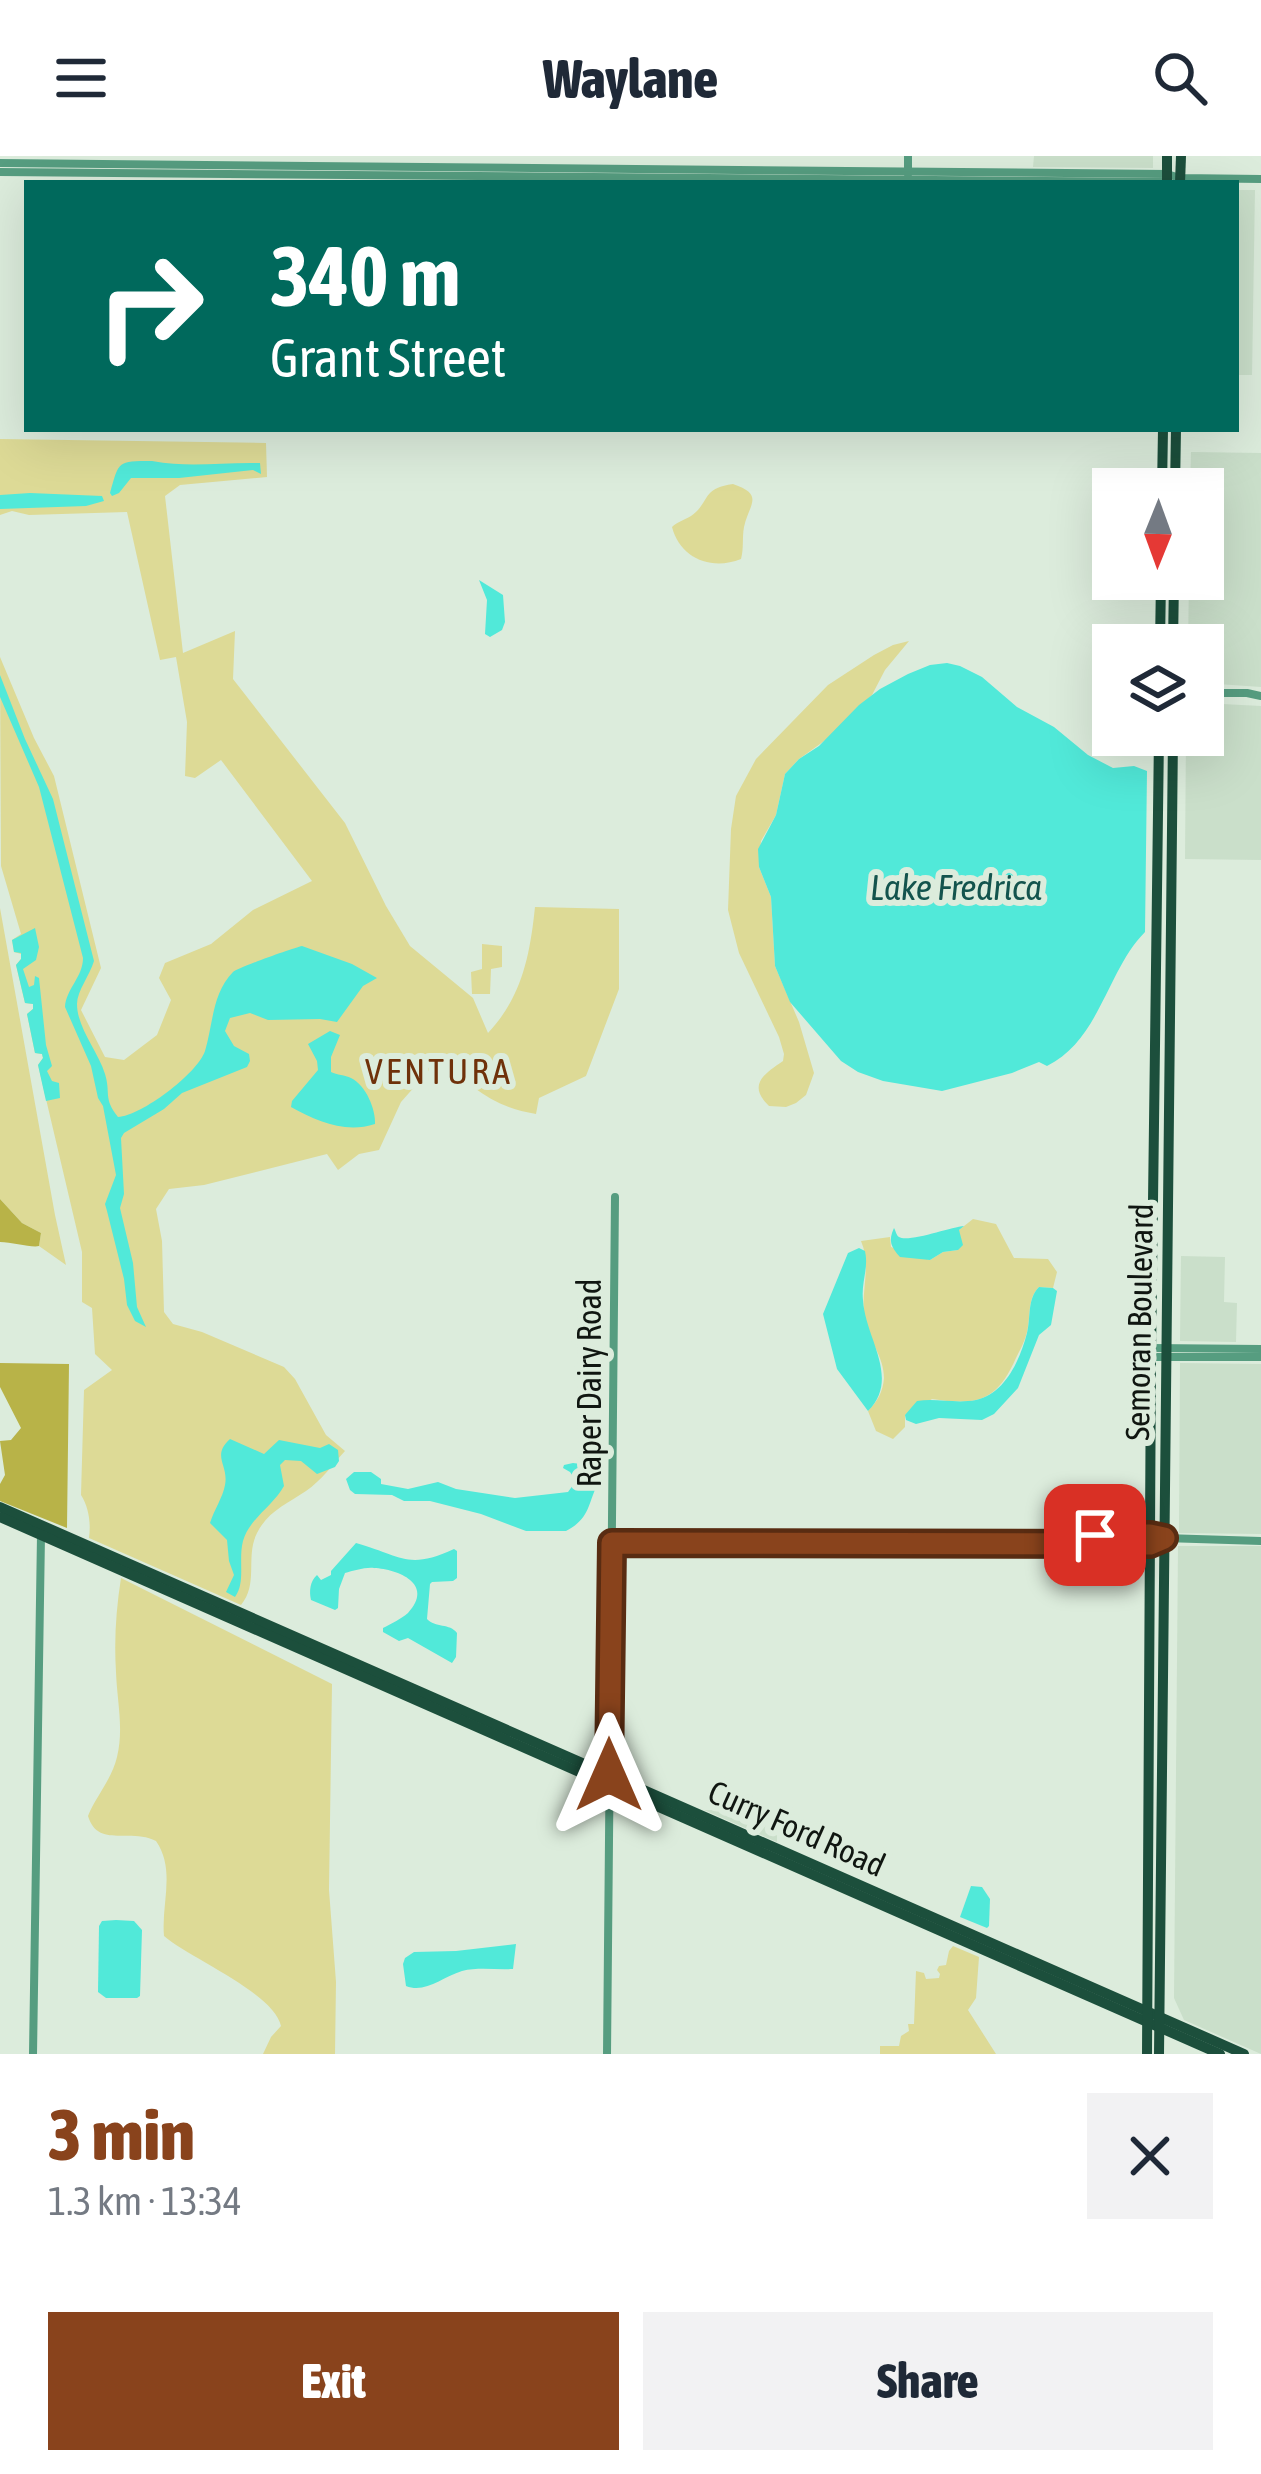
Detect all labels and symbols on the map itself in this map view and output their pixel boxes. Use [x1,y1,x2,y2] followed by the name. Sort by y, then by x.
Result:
[1092,468,1224,600] north arrow
[870,866,1042,908] water label: Lake Fredrica
[365,1050,513,1092] district label: VENTURA
[1118,1203,1160,1441] street label: Semoran Boulevard
[570,1279,608,1488] street label: Raper Dairy Road
[1044,1484,1146,1586] pin
[546,1712,672,1838] position arrow
[703,1772,891,1884] street label: Curry Ford Road

